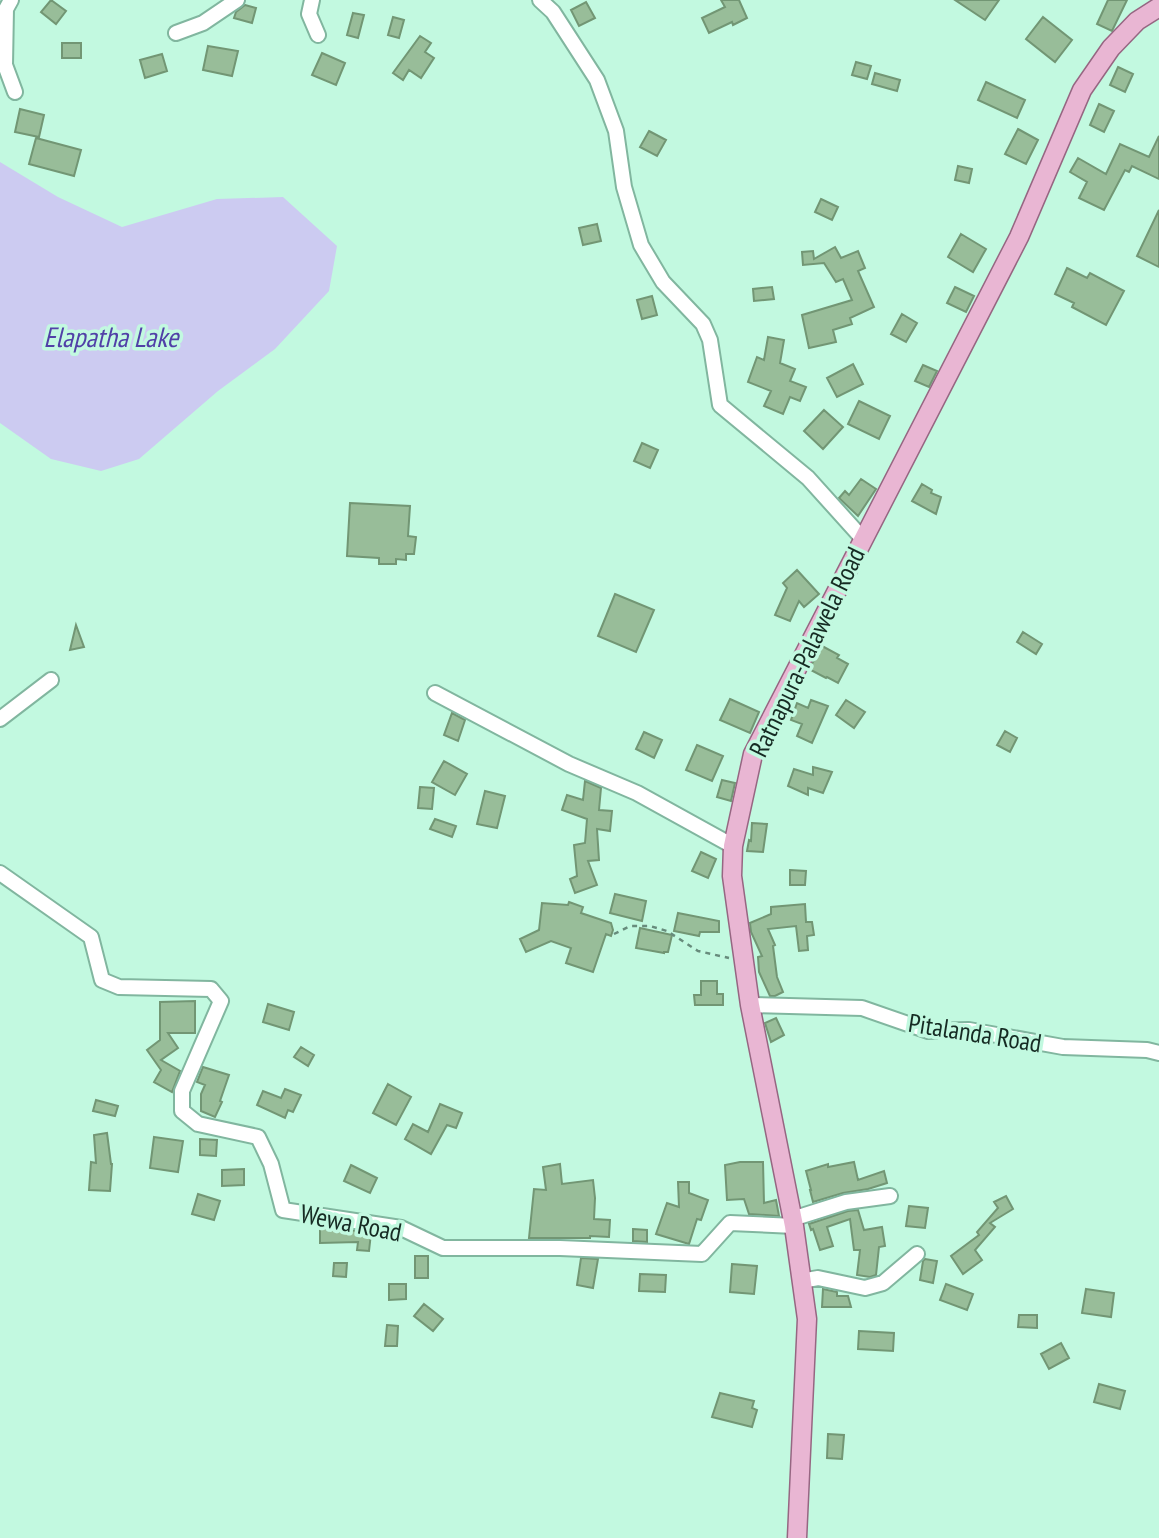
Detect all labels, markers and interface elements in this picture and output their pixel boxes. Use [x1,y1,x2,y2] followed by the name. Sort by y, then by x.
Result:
[44,318,181,355] water label: Elapatha Lake
[741,541,872,762] street label: Ratnapura-Palawela Road
[906,1006,1044,1059] street label: Pitalanda Road
[298,1197,405,1249] street label: Wewa Road

